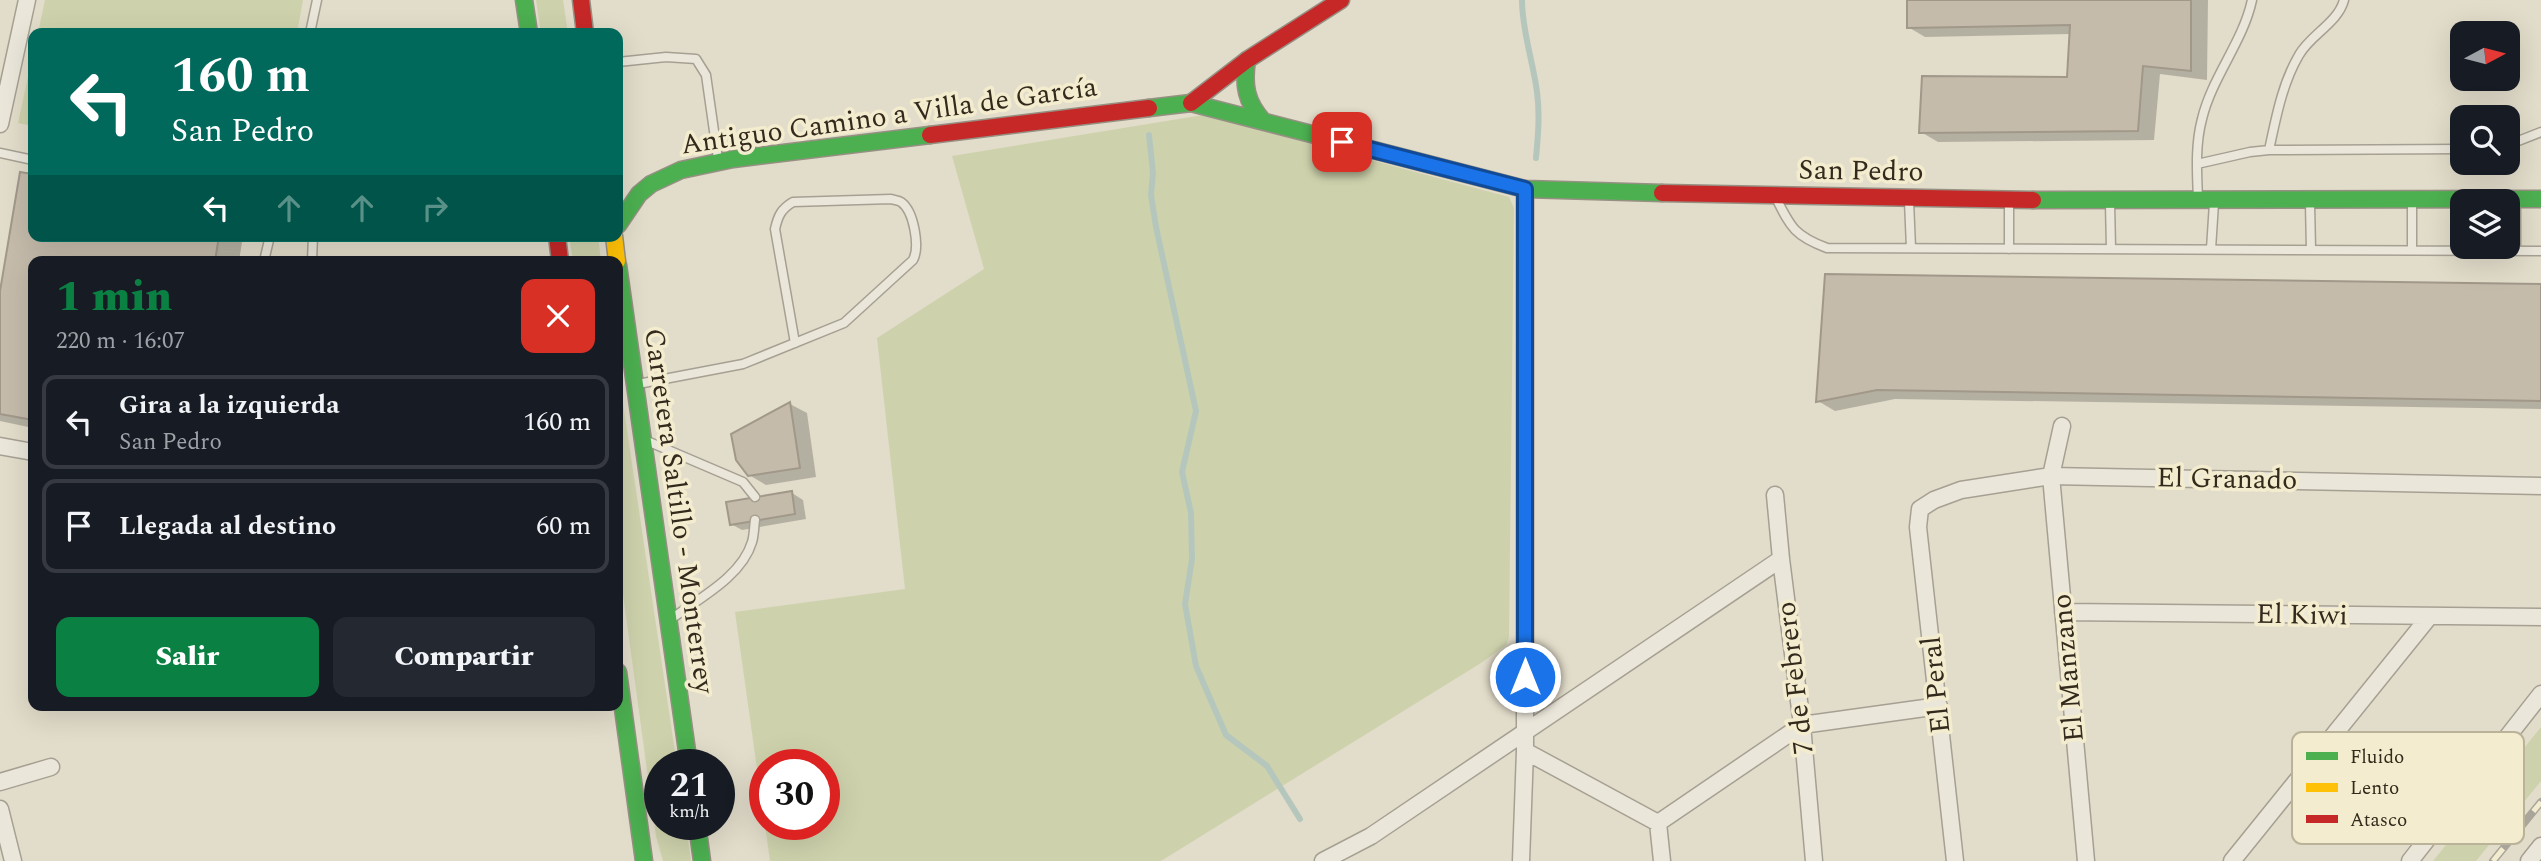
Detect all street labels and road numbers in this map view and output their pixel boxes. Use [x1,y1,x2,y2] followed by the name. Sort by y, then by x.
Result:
[678,65,1100,167] street label: Antiguo Camino a Villa de García
[1798,148,1924,194] street label: San Pedro
[632,326,726,698] street label: Carretera Saltillo - Monterrey
[2156,456,2298,502] street label: El Granado
[2040,592,2096,744] street label: El Manzano
[2256,593,2348,637] street label: El Kiwi
[1764,599,1826,757] street label: 7 de Febrero
[1910,634,1962,736] street label: El Peral

